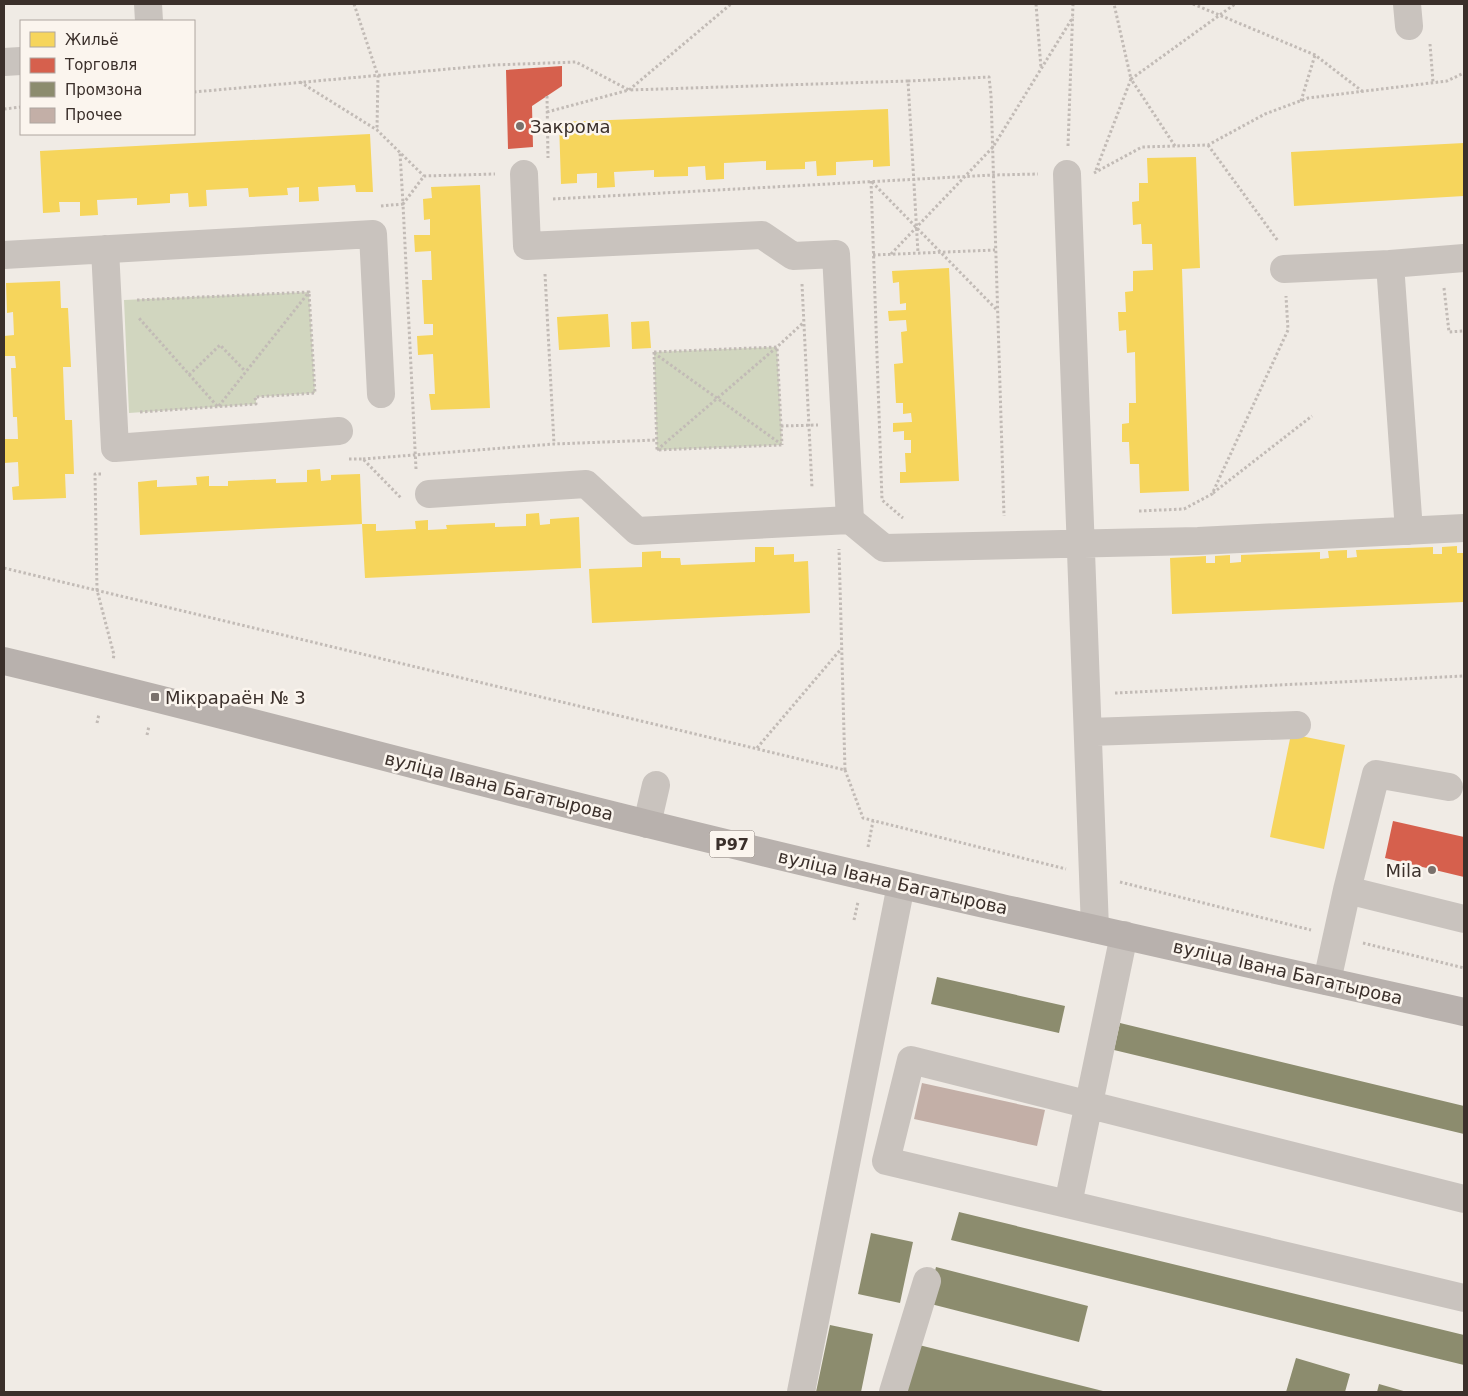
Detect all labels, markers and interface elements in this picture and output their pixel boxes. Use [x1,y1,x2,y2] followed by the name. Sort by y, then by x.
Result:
[20,20,195,135] legend
[65,31,119,49] text: Жильё
[64,56,137,74] text: Торговля
[65,81,142,99] text: Промзона
[65,106,122,124] text: Прочее
[530,116,611,137] place label: Закрома
[514,120,526,132] marker: Закрома
[165,687,306,708] place label: Мікрараён № 3
[149,691,161,703] marker: Мікрараён № 3
[383,747,615,825] street label: вуліца Івана Багатырова
[710,831,754,858] road number: Р97
[776,845,1010,919] street label: вуліца Івана Багатырова
[1385,860,1422,881] place label: Mila
[1426,864,1438,876] marker: Mila
[1171,935,1405,1009] street label: вуліца Івана Багатырова

